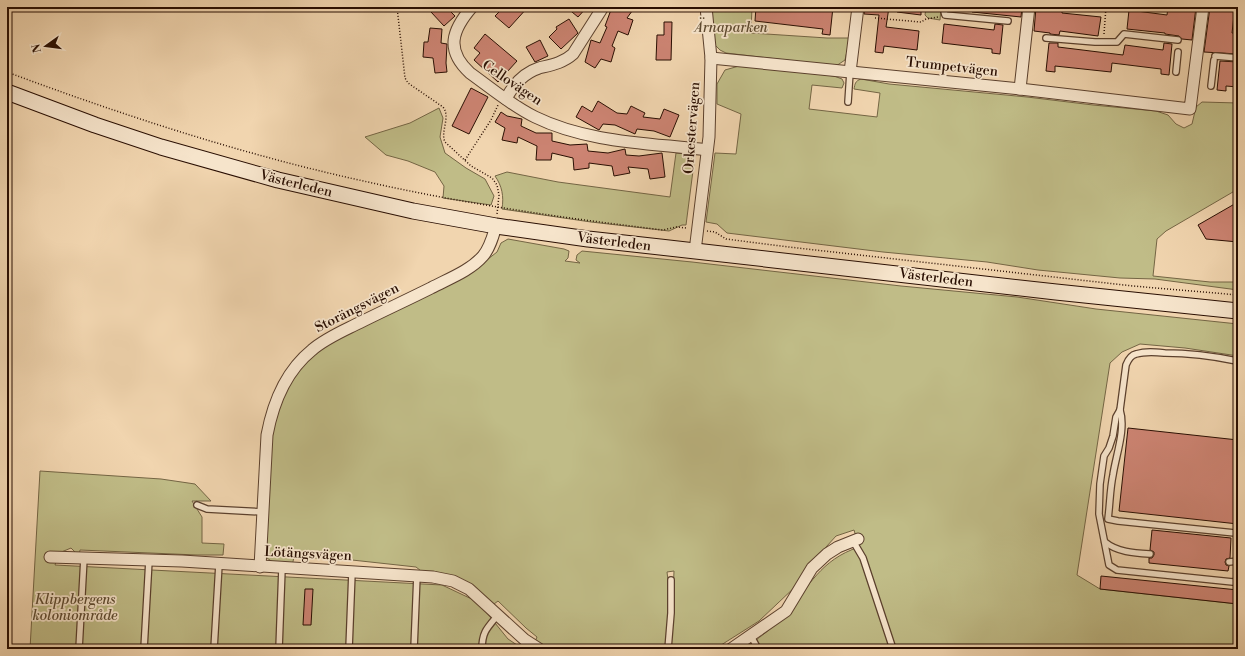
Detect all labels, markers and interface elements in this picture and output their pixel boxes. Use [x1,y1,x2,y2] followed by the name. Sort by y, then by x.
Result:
[692,17,768,37] park label: Ärnaparken
[26,26,66,66] north arrow
[29,42,45,54] text: N
[905,53,1000,81] street label: Trumpetvägen
[478,56,546,110] street label: Cellovägen
[680,81,704,175] street label: Orkestervägen
[257,166,335,202] street label: Västerleden
[575,228,653,256] street label: Västerleden
[897,264,975,292] street label: Västerleden
[312,279,403,337] street label: Storängsvägen
[264,543,353,565] street label: Lötängsvägen
[32,591,118,625] park label: Klippbergens koloniområde

